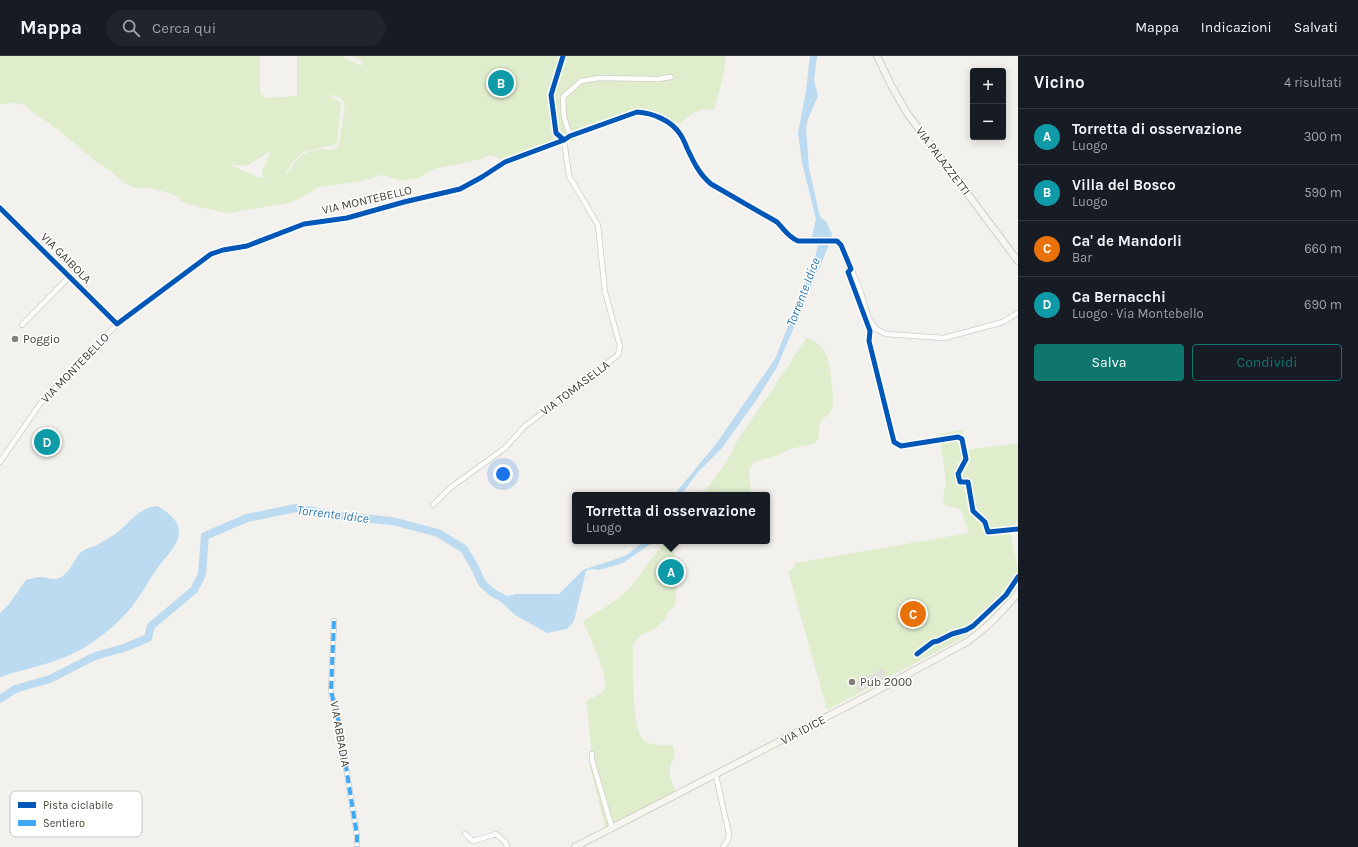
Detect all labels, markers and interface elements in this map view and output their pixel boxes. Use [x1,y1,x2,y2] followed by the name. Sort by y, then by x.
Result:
[106,10,386,46] search box
[20,17,82,39] text: Mappa
[120,17,142,39] icon: search
[152,19,216,37] text: Cerca qui
[1135,19,1179,36] text: Mappa
[1201,19,1272,36] text: Indicazioni
[1294,19,1338,36] text: Salvati
[488,68,514,98] pin: B
[970,68,1006,140] map controls
[970,68,1006,104] button: +
[1034,72,1085,92] text: Vicino
[1284,75,1342,90] text: 4 risultati
[970,104,1006,140] button: −
[1072,120,1242,138] text: Torretta di osservazione
[913,124,973,198] street label: VIA PALAZZETTI
[1043,129,1051,144] text: A
[1304,129,1342,144] text: 300 m
[1072,138,1108,153] text: Luogo
[1072,176,1176,194] text: Villa del Bosco
[321,183,414,217] street label: VIA MONTEBELLO
[1043,185,1051,200] text: B
[1304,185,1342,200] text: 590 m
[1072,194,1108,209] text: Luogo
[38,230,94,286] street label: VIA GAIBOLA
[1072,232,1182,250] text: Ca' de Mandorli
[1043,241,1051,256] text: C
[1304,241,1342,256] text: 660 m
[1072,250,1092,265] text: Bar
[783,256,823,328] water label: Torrente Idice
[1072,288,1166,306] text: Ca Bernacchi
[1043,297,1051,312] text: D
[1304,297,1342,312] text: 690 m
[1072,306,1204,321] text: Luogo · Via Montebello
[38,330,112,406] street label: VIA MONTEBELLO
[23,332,60,346] place label: Poggio
[10,334,20,344] marker: Poggio
[1034,344,1184,381] button: Salva
[1192,344,1342,381] button: Condividi
[538,357,612,418] street label: VIA TOMASELLA
[34,427,60,457] pin: D
[493,464,513,484] your location
[572,492,770,544] popup
[296,502,370,526] water label: Torrente Idice
[586,502,756,520] text: Torretta di osservazione
[586,520,622,535] text: Luogo
[658,557,684,587] pin: A
[900,599,926,629] pin: C
[860,675,912,689] place label: Pub 2000
[847,677,857,687] marker: Pub 2000
[327,700,353,768] street label: VIA ABBADIA
[778,712,828,748] street label: VIA IDICE
[10,791,142,837] legend
[43,799,114,812] text: Pista ciclabile
[43,817,85,830] text: Sentiero

